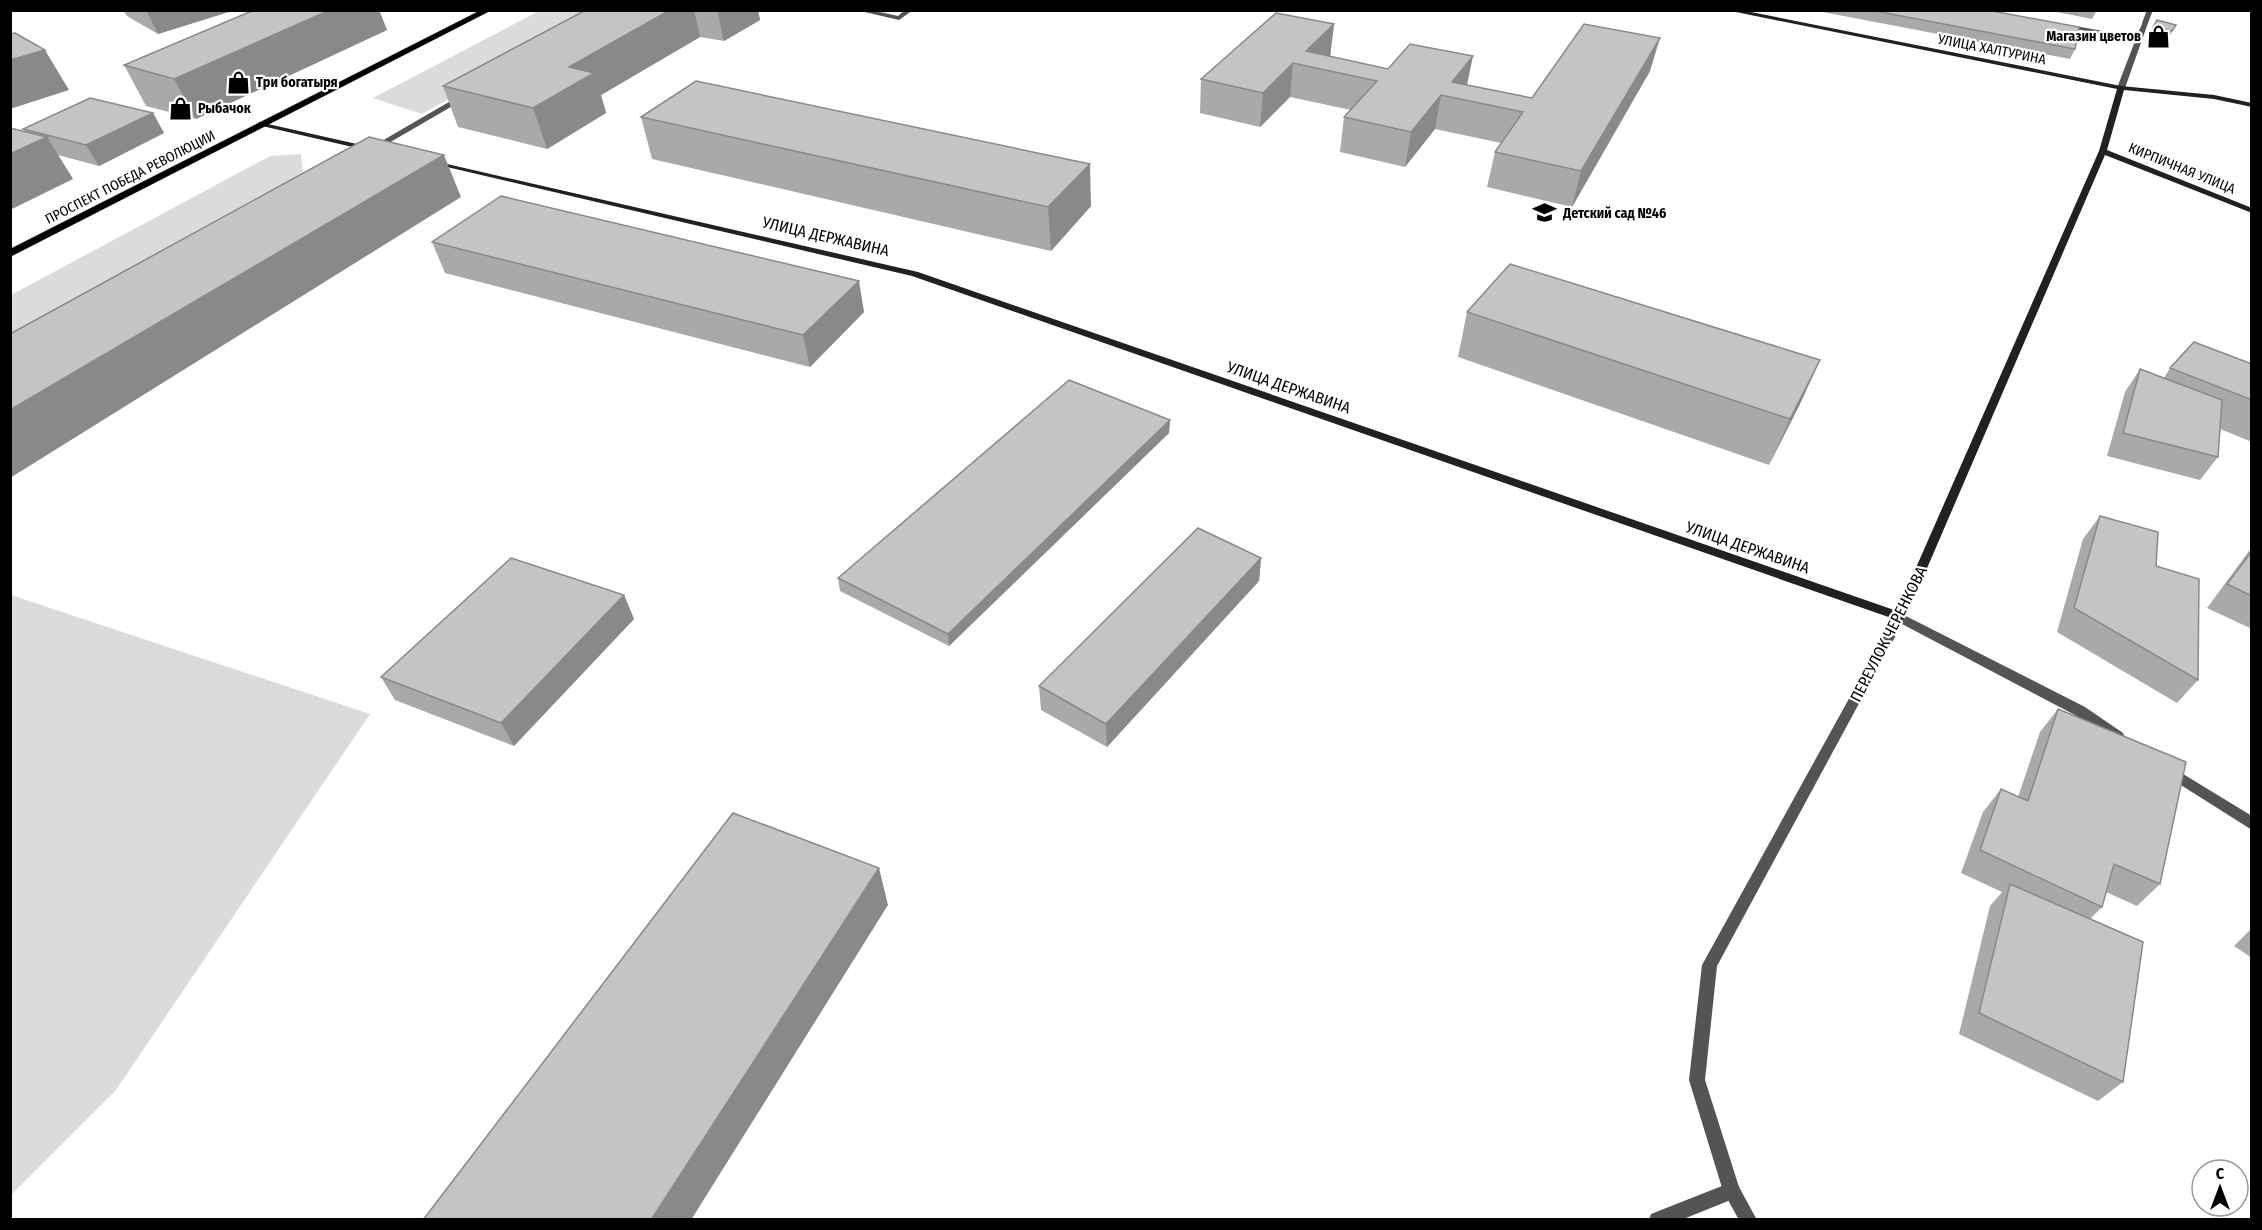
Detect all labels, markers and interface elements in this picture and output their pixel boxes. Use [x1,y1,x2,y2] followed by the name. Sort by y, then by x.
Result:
[2146,23,2172,49] shop icon: Магазин цветов
[2046,28,2141,45] place label: Магазин цветов
[1935,30,2048,68] street label: УЛИЦА ХАЛТУРИНА
[225,69,251,95] shop icon: Три богатыря
[256,74,338,91] place label: Три богатыря
[167,95,193,121] shop icon: Рыбачок
[198,100,252,117] place label: Рыбачок
[42,127,218,228] street label: ПРОСПЕКТ ПОБЕДА РЕВОЛЮЦИИ
[2126,139,2238,198] street label: КИРПИЧНАЯ УЛИЦА
[1532,200,1558,226] school or university icon: Детский сад №46
[1562,205,1666,222] place label: Детский сад №46
[760,212,892,260] street label: УЛИЦА ДЕРЖАВИНА
[1224,357,1354,418] street label: УЛИЦА ДЕРЖАВИНА
[1683,517,1813,578] street label: УЛИЦА ДЕРЖАВИНА
[1846,563,1931,705] street label: ПЕРЕУЛОК ЧЕРЕНКОВА
[2190,1158,2250,1218] north arrow
[2216,1164,2225,1183] text: С

